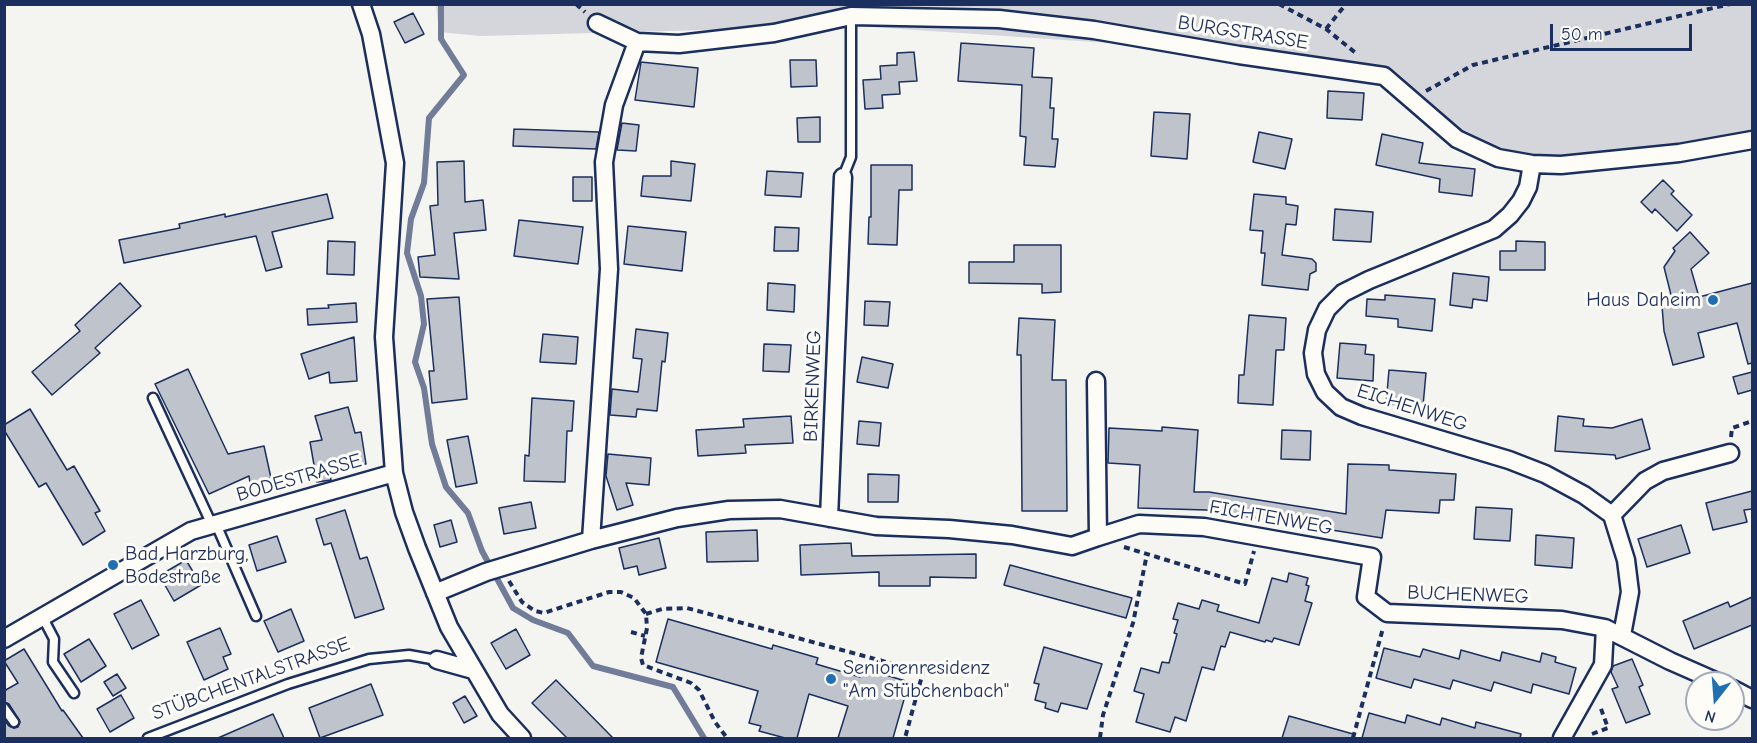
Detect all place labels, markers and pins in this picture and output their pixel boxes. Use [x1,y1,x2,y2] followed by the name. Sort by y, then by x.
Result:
[1586,288,1701,312] place label: Haus Daheim
[1706,293,1720,307] marker: Haus Daheim
[125,542,249,589] place label: Bad Harzburg, Bodestraße
[106,558,120,572] marker: Bad Harzburg, Bodestraße
[843,656,1009,703] place label: Seniorenresidenz "Am Stübchenbach"
[824,672,838,686] marker: Seniorenresidenz "Am Stübchenbach"

